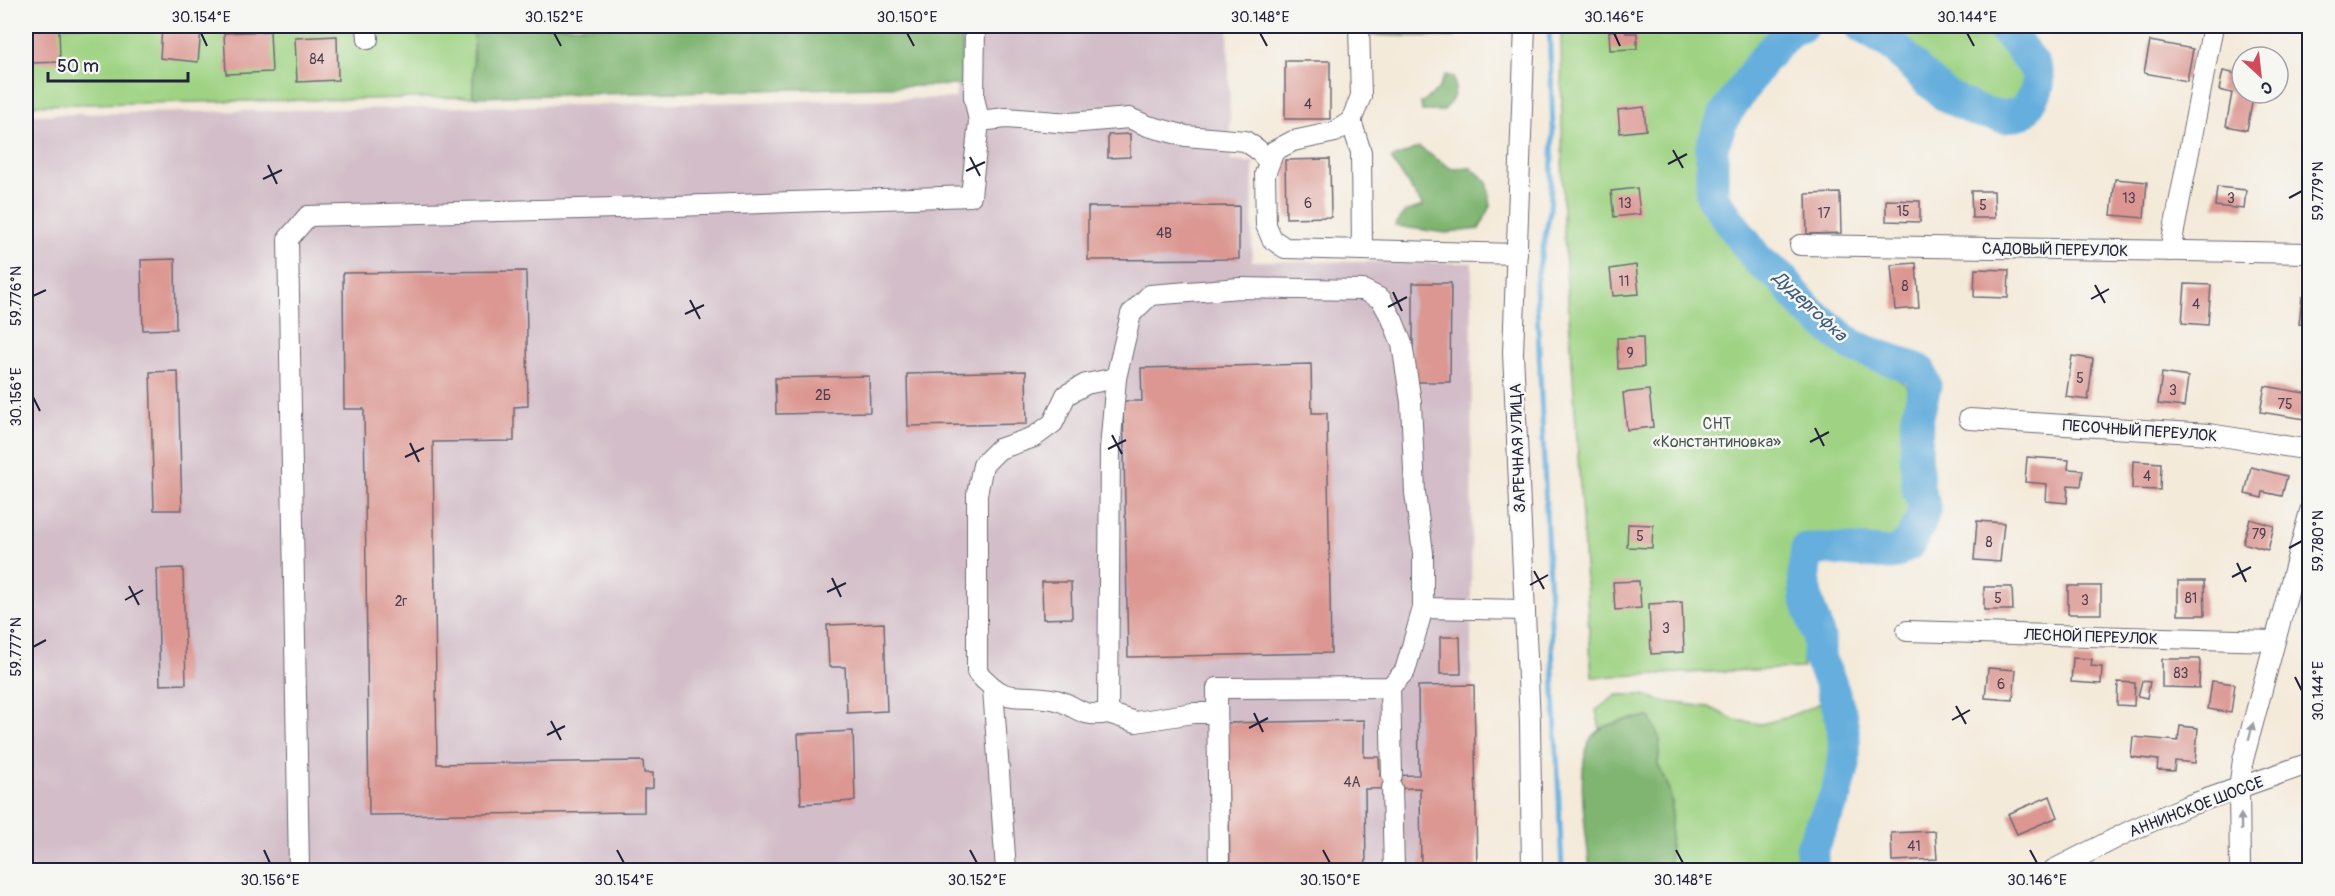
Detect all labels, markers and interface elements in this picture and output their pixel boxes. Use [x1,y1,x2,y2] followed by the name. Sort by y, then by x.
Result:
[172,8,231,27] text: 30.154°E
[525,8,584,27] text: 30.152°E
[877,8,937,27] text: 30.150°E
[1231,8,1289,27] text: 30.148°E
[1584,8,1644,27] text: 30.146°E
[1937,8,1997,27] text: 30.144°E
[48,45,188,83] scale bar
[2230,45,2290,105] north arrow
[309,51,325,68] house number: 84
[57,55,99,78] text: 50 m
[2257,76,2275,99] text: С
[1304,96,1312,113] house number: 4
[2309,161,2328,221] text: 59.779°N
[2122,190,2136,207] house number: 13
[2227,190,2235,207] house number: 3
[1304,195,1312,212] house number: 6
[1618,195,1632,212] house number: 13
[1979,197,1987,214] house number: 5
[1896,203,1910,220] house number: 15
[1818,205,1831,222] house number: 17
[1156,225,1172,242] house number: 4В
[1982,239,2128,261] street label: САДОВЫЙ ПЕРЕУЛОК
[7,266,26,326] text: 59.776°N
[1767,266,1853,348] water label: Дудергофка
[1619,273,1629,290] house number: 11
[1901,278,1909,295] house number: 8
[2192,296,2200,313] house number: 4
[1626,345,1634,362] house number: 9
[7,367,26,427] text: 30.156°E
[2076,370,2084,387] house number: 5
[2169,382,2177,399] house number: 3
[1506,383,1530,513] street label: ЗАРЕЧНАЯ УЛИЦА
[815,387,831,404] house number: 2Б
[2278,396,2293,413] house number: 75
[1653,414,1781,452] park label: СНТ «Константиновка»
[2062,416,2218,446] street label: ПЕСОЧНЫЙ ПЕРЕУЛОК
[2143,468,2151,485] house number: 4
[2309,510,2328,572] text: 59.780°N
[2252,526,2266,543] house number: 79
[1636,528,1644,545] house number: 5
[1985,534,1993,551] house number: 8
[1994,590,2002,607] house number: 5
[2185,590,2197,607] house number: 81
[2081,592,2089,609] house number: 3
[395,593,408,610] house number: 2г
[7,617,26,677] text: 59.777°N
[1662,620,1670,637] house number: 3
[2023,625,2158,649] street label: ЛЕСНОЙ ПЕРЕУЛОК
[2309,661,2328,721] text: 30.144°E
[2174,665,2189,682] house number: 83
[1997,676,2005,693] house number: 6
[2246,722,2256,740] one-way arrow
[2126,772,2267,842] street label: АННИНСКОЕ ШОССЕ
[1343,774,1361,791] house number: 4А
[2236,813,2245,832] one-way arrow
[1907,838,1921,855] house number: 41
[241,871,300,890] text: 30.156°E
[595,871,654,890] text: 30.154°E
[948,871,1007,890] text: 30.152°E
[1300,871,1360,890] text: 30.150°E
[1654,871,1712,890] text: 30.148°E
[2007,871,2067,890] text: 30.146°E

